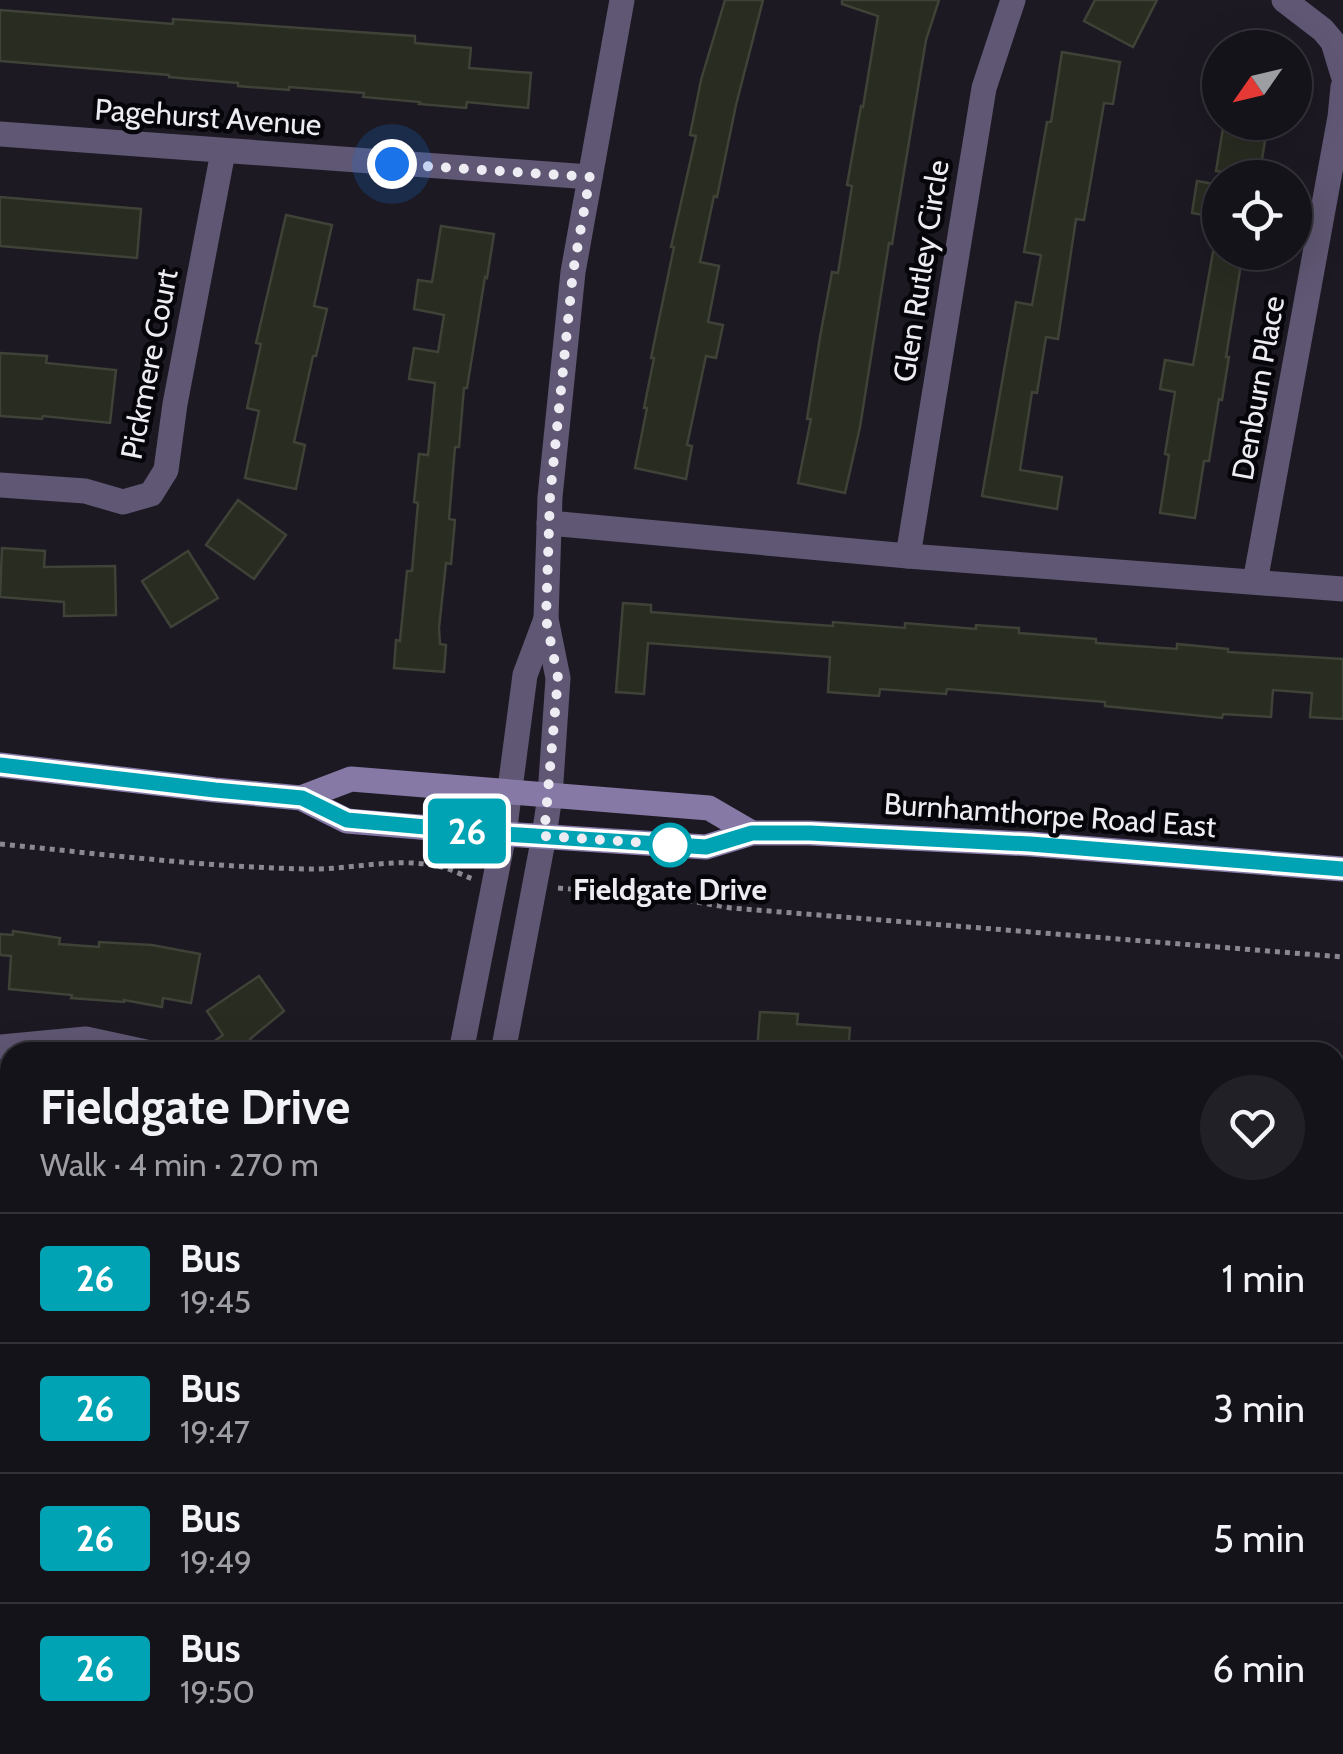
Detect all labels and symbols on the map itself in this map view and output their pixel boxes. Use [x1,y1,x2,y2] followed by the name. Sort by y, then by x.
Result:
[1202,30,1312,140] north arrow
[93,91,323,143] street label: Pagehurst Avenue
[367,139,417,189] your location
[885,157,957,385] street label: Glen Rutley Circle
[112,266,186,462] street label: Pickmere Court
[1224,293,1292,483] street label: Denburn Place
[883,785,1217,845] street label: Burnhamthorpe Road East
[422,798,512,864] line badge: 26
[649,824,691,866] marker: Fieldgate Drive
[573,871,767,908] place label: Fieldgate Drive

